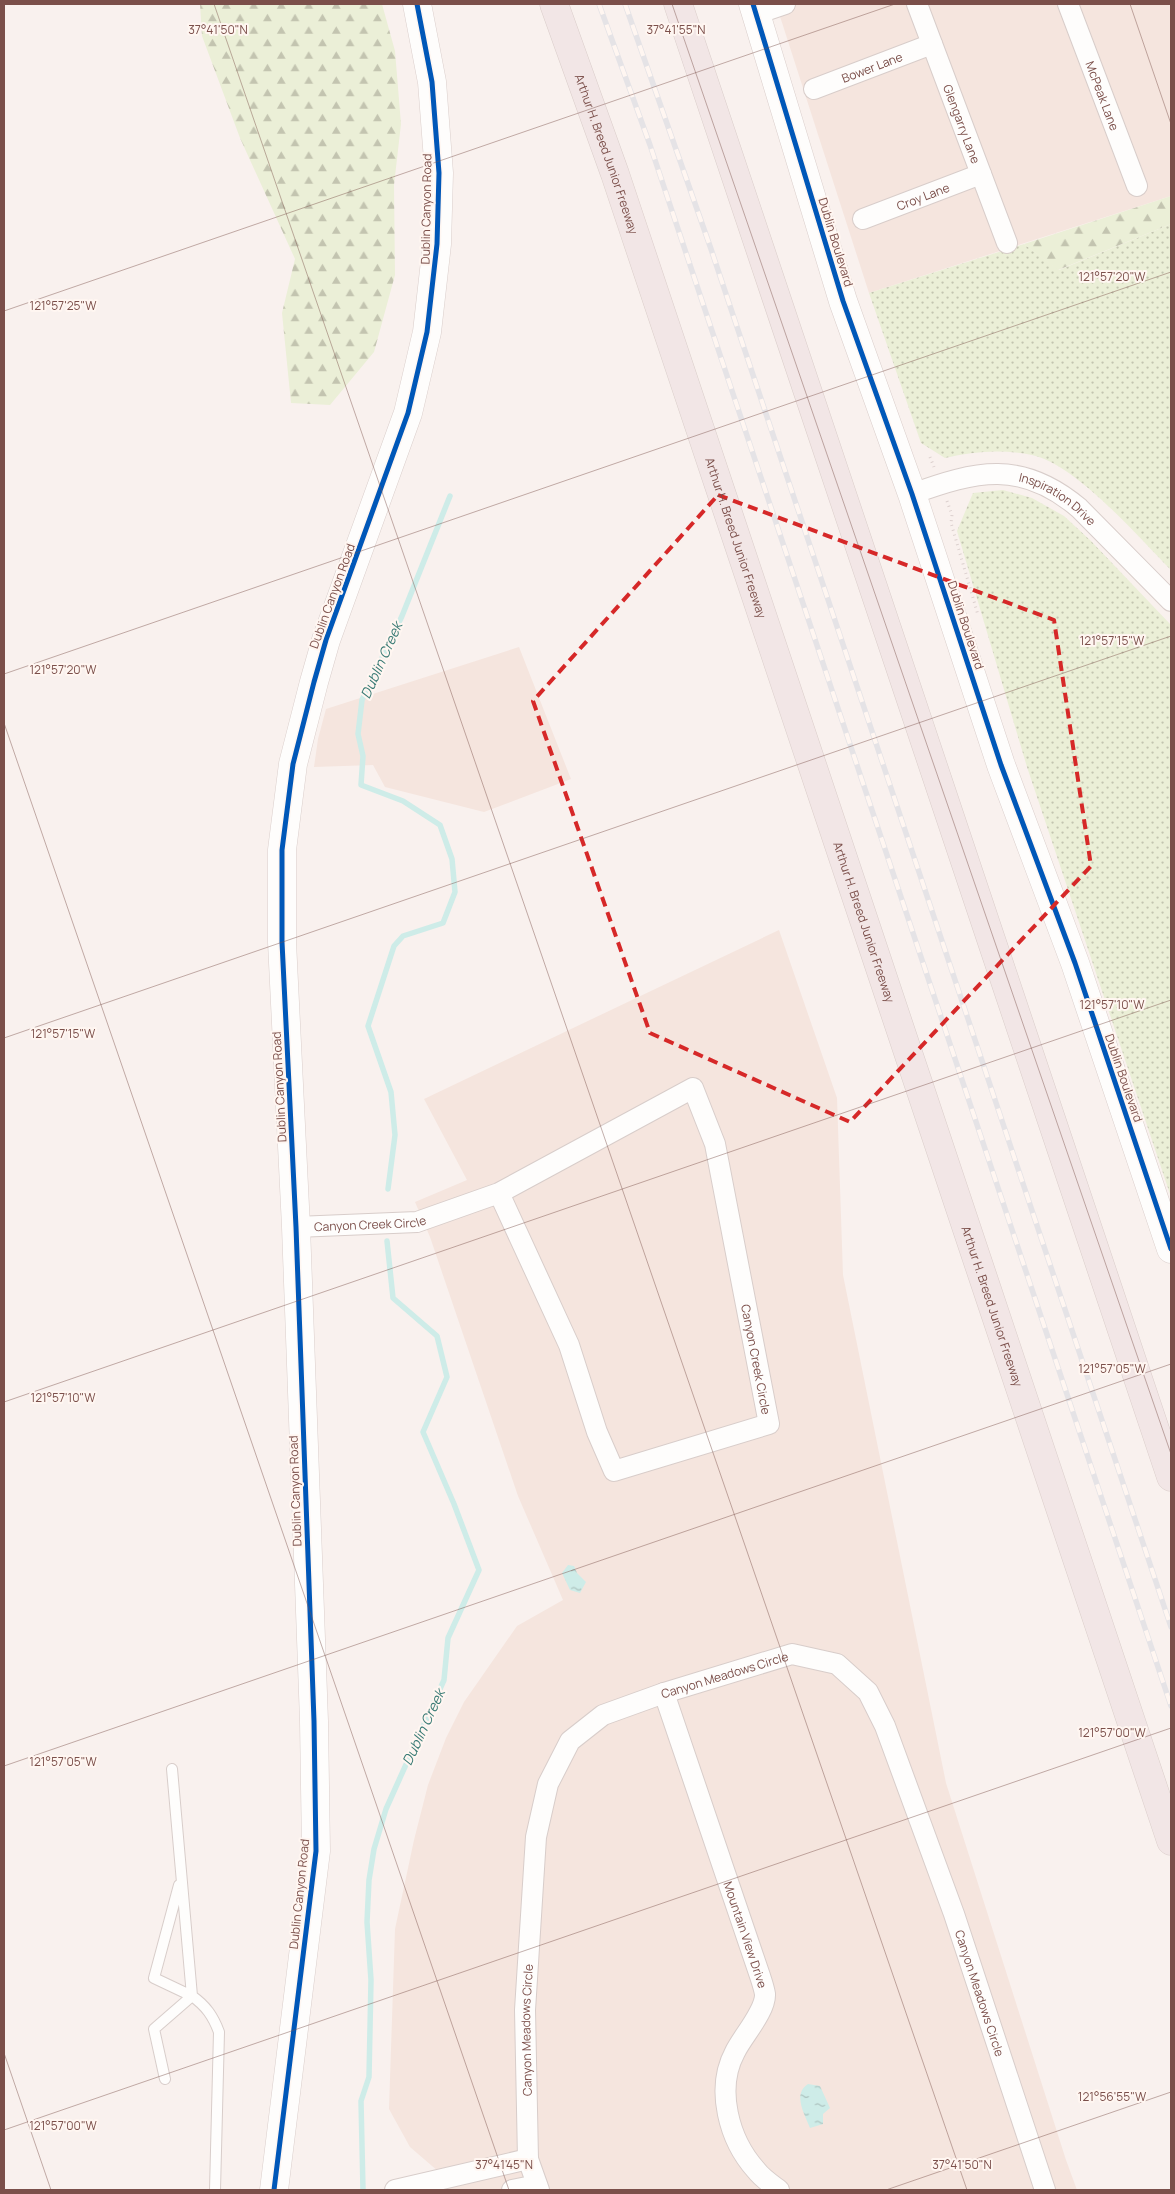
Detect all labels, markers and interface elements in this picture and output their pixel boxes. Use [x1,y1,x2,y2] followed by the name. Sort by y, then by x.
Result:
[188,21,248,38] text: 37°41'50"N
[646,21,706,38] text: 37°41'55"N
[839,48,905,86] street label: Bower Lane
[1082,59,1124,133] street label: McPeak Lane
[571,71,643,237] street label: Arthur H. Breed Junior Freeway
[939,82,985,166] street label: Glengarry Lane
[417,153,435,265] street label: Dublin Canyon Road
[894,178,952,214] street label: Croy Lane
[814,195,858,289] street label: Dublin Boulevard
[1078,268,1146,285] text: 121°57'20"W
[30,297,97,314] text: 121°57'25"W
[702,455,771,621] street label: Arthur H. Breed Junior Freeway
[1018,468,1100,529] street label: Inspiration Drive
[305,541,359,651] street label: Dublin Canyon Road
[944,578,988,672] street label: Dublin Boulevard
[356,617,407,701] water label: Dublin Creek
[1080,632,1145,649] text: 121°57'15"W
[29,661,97,678] text: 121°57'20"W
[830,839,899,1005] street label: Arthur H. Breed Junior Freeway
[1079,996,1145,1013] text: 121°57'10"W
[31,1025,96,1042] text: 121°57'15"W
[268,1031,290,1143] street label: Dublin Canyon Road
[1101,1032,1147,1124] street label: Dublin Boulevard
[314,1211,428,1235] street label: Canyon Creek Circle
[958,1223,1028,1389] street label: Arthur H. Breed Junior Freeway
[738,1303,775,1416] street label: Canyon Creek Circle
[1078,1360,1146,1377] text: 121°57'05"W
[30,1389,96,1406] text: 121°57'10"W
[285,1435,305,1547] street label: Dublin Canyon Road
[659,1647,790,1702] street label: Canyon Meadows Circle
[397,1684,450,1768] water label: Dublin Creek
[1078,1724,1147,1741] text: 121°57'00"W
[29,1753,97,1770] text: 121°57'05"W
[285,1838,313,1950] street label: Dublin Canyon Road
[720,1879,772,1990] street label: Mountain View Drive
[951,1928,1009,2059] street label: Canyon Meadows Circle
[516,1963,536,2096] street label: Canyon Meadows Circle
[1078,2088,1147,2105] text: 121°56'55"W
[29,2117,98,2134] text: 121°57'00"W
[475,2156,533,2173] text: 37°41'45"N
[932,2156,992,2173] text: 37°41'50"N

